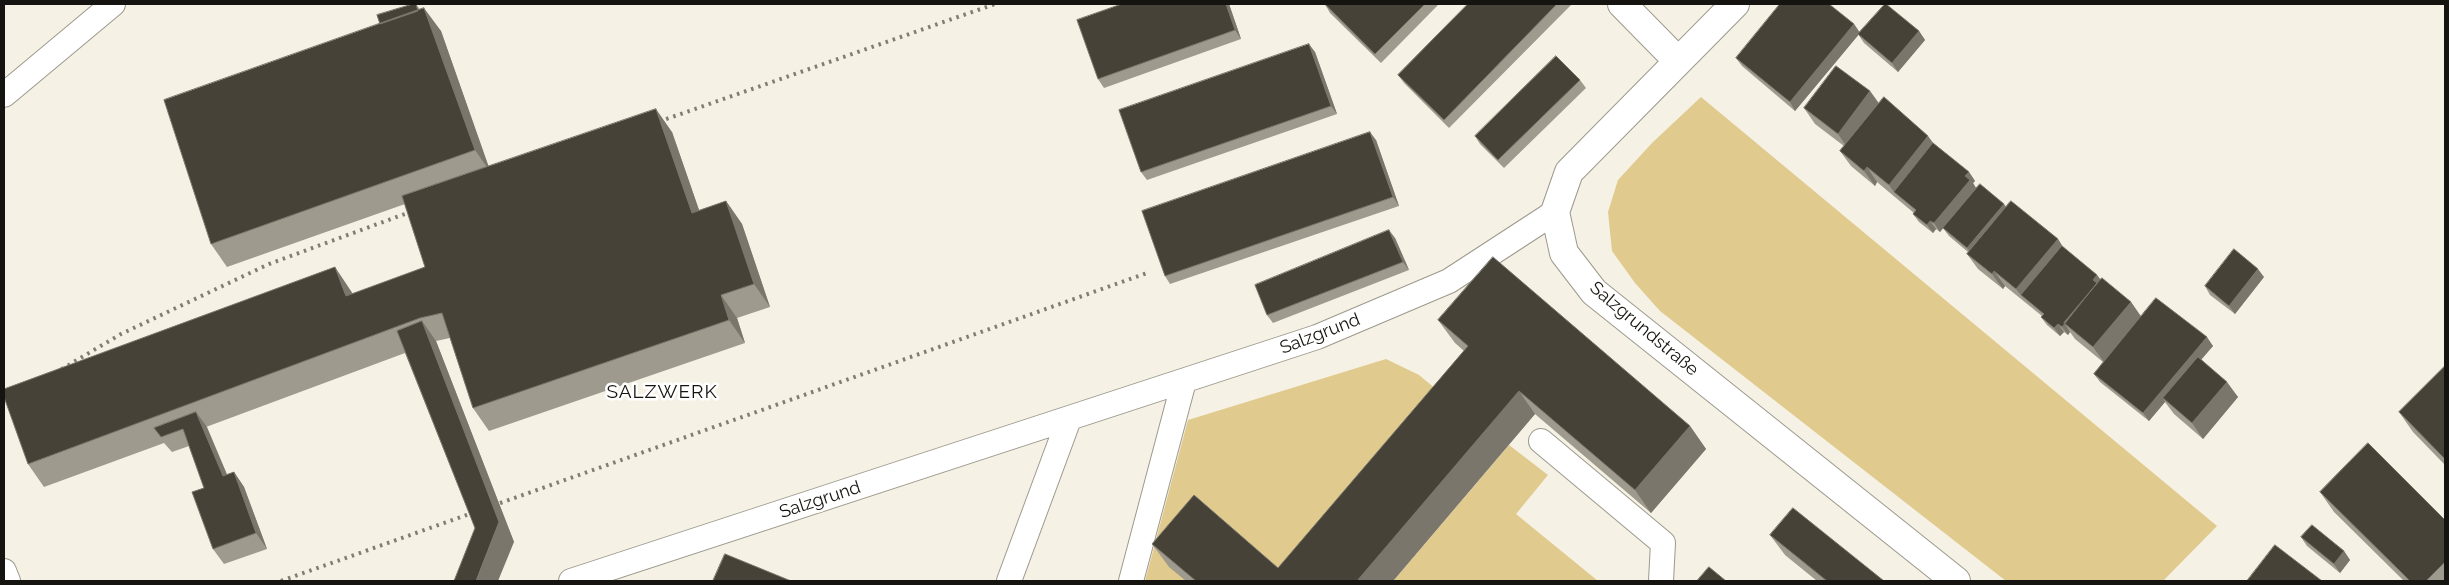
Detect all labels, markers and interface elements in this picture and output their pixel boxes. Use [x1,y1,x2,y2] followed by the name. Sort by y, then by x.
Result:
[1585,277,1703,381] street label: Salzgrundstraße
[1277,309,1363,359] street label: Salzgrund
[605,381,719,403] district label: SALZWERK
[777,477,863,523] street label: Salzgrund

